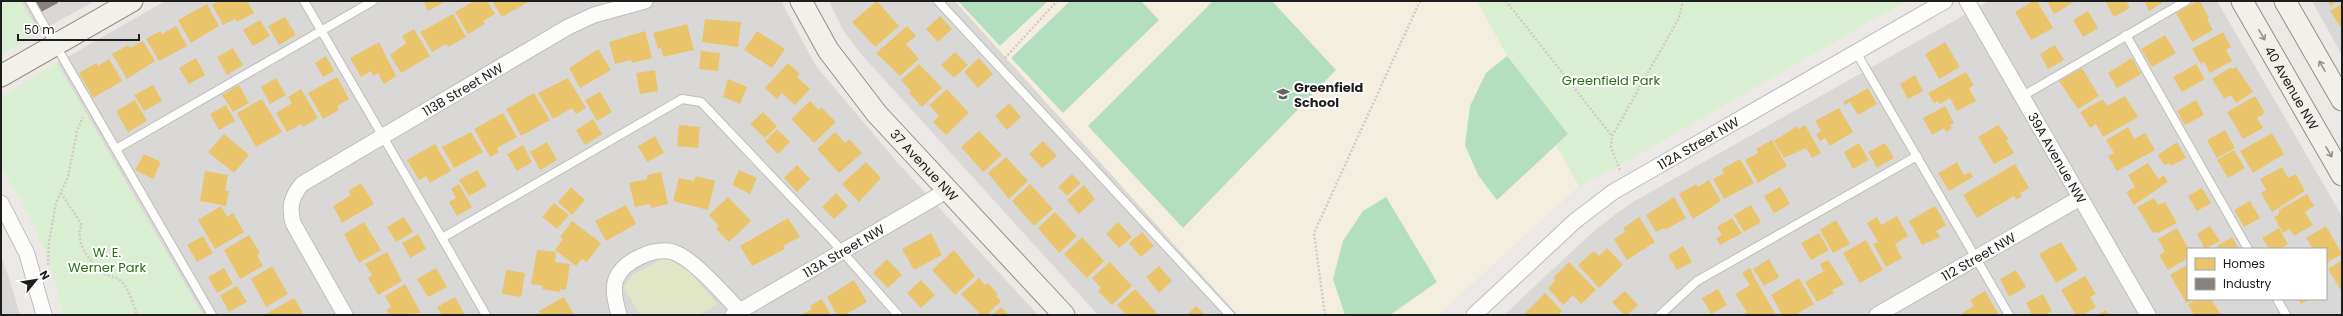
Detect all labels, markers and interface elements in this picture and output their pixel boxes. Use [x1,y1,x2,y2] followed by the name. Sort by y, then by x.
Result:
[18,16,139,42] scale bar
[24,21,55,38] text: 50 m
[2258,29,2266,41] one-way arrow
[2260,42,2324,133] street label: 40 Avenue NW
[419,58,507,121] street label: 113B Street NW
[2318,60,2326,72] one-way arrow
[1562,71,1660,90] park label: Greenfield Park
[1294,78,1364,112] place label: Greenfield School
[1275,86,1291,102] school or university icon: Greenfield School
[2024,109,2091,207] street label: 39A Avenue NW
[1654,112,1743,174] street label: 112A Street NW
[886,125,963,205] street label: 37 Avenue NW
[2325,146,2333,158] one-way arrow
[799,219,888,282] street label: 113A Street NW
[1938,228,2019,285] street label: 112 Street NW
[68,243,146,277] park label: W. E. Werner Park
[2187,248,2327,300] legend
[2223,255,2265,272] text: Homes
[16,260,56,300] north arrow
[36,267,54,283] text: N
[2223,275,2272,292] text: Industry

